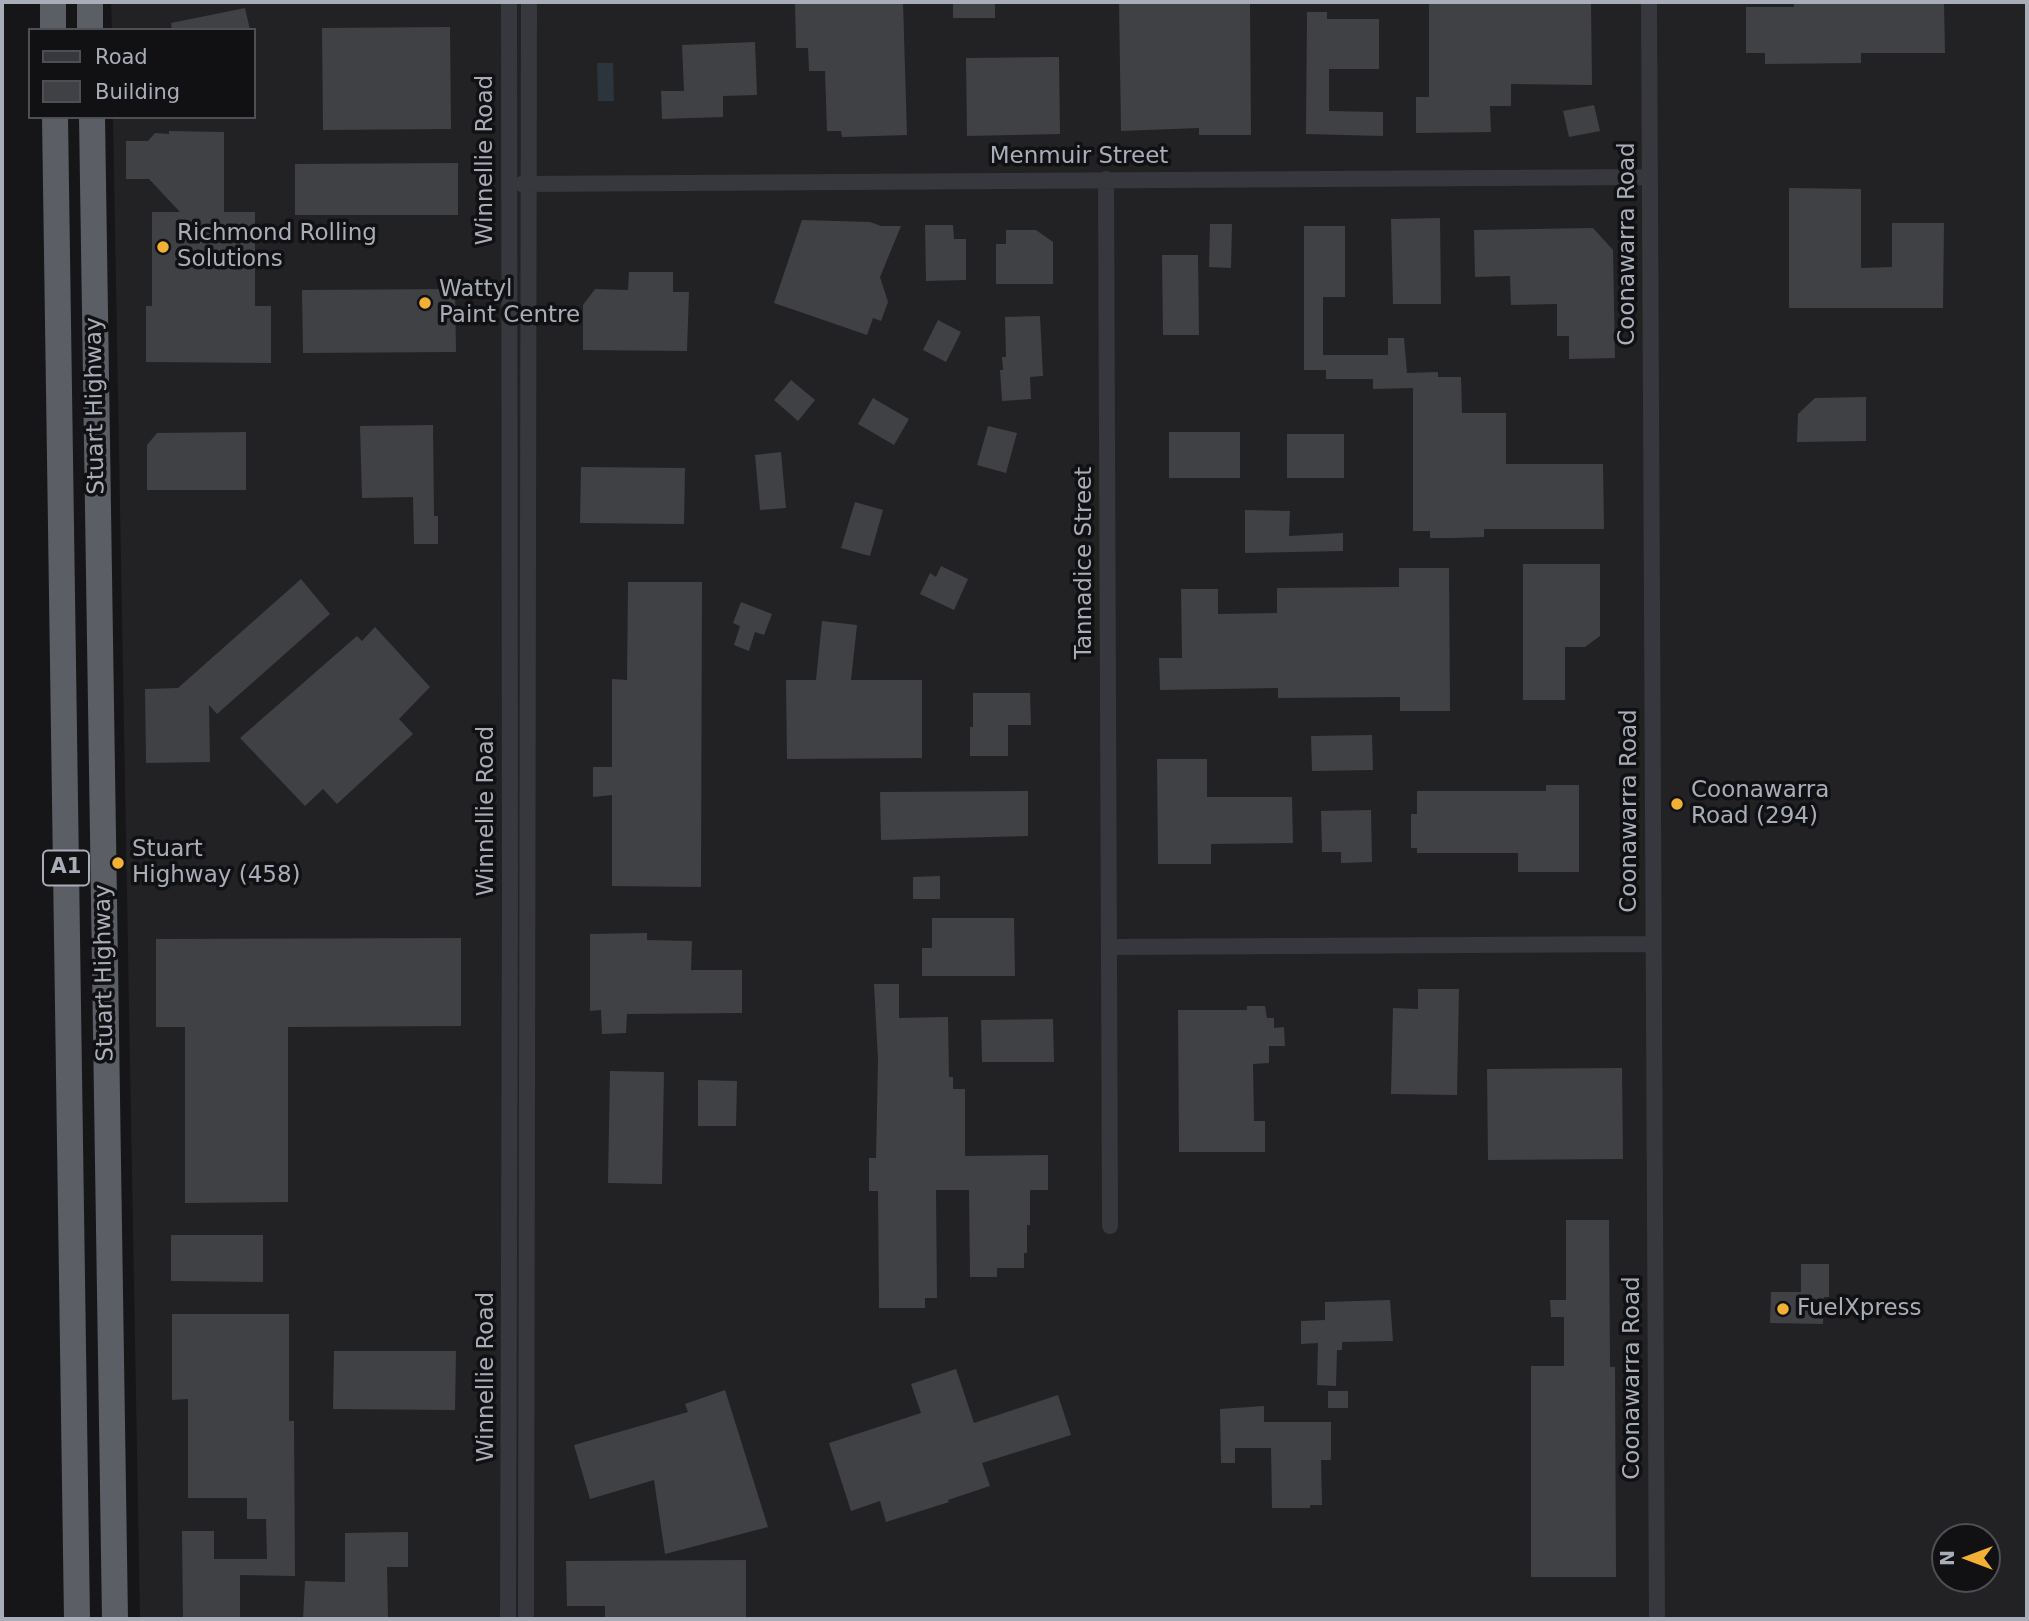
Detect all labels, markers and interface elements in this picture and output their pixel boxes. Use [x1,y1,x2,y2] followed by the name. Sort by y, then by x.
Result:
[28,28,256,119] legend
[95,45,148,69] text: Road
[472,75,500,245] street label: Winnellie Road
[95,80,180,104] text: Building
[1614,142,1642,346] street label: Coonawarra Road
[990,143,1168,171] street label: Menmuir Street
[177,220,377,274] place label: Richmond Rolling Solutions
[155,239,171,255] marker: Richmond Rolling Solutions
[439,276,580,330] place label: Wattyl Paint Centre
[417,295,433,311] marker: Wattyl Paint Centre
[81,317,111,495] street label: Stuart Highway
[1071,467,1099,659] street label: Tannadice Street
[1616,709,1644,913] street label: Coonawarra Road
[473,726,501,896] street label: Winnellie Road
[1691,777,1829,831] place label: Coonawarra Road (294)
[1669,796,1685,812] marker: Coonawarra Road (294)
[132,836,301,890] place label: Stuart Highway (458)
[43,850,89,886] road number: A1
[110,855,126,871] marker: Stuart Highway (458)
[90,884,120,1062] street label: Stuart Highway
[1619,1276,1647,1480] street label: Coonawarra Road
[473,1292,501,1462] street label: Winnellie Road
[1797,1295,1922,1323] place label: FuelXpress
[1775,1301,1791,1317] marker: FuelXpress
[1931,1523,2001,1593] north arrow
[1936,1550,1958,1566] text: N

